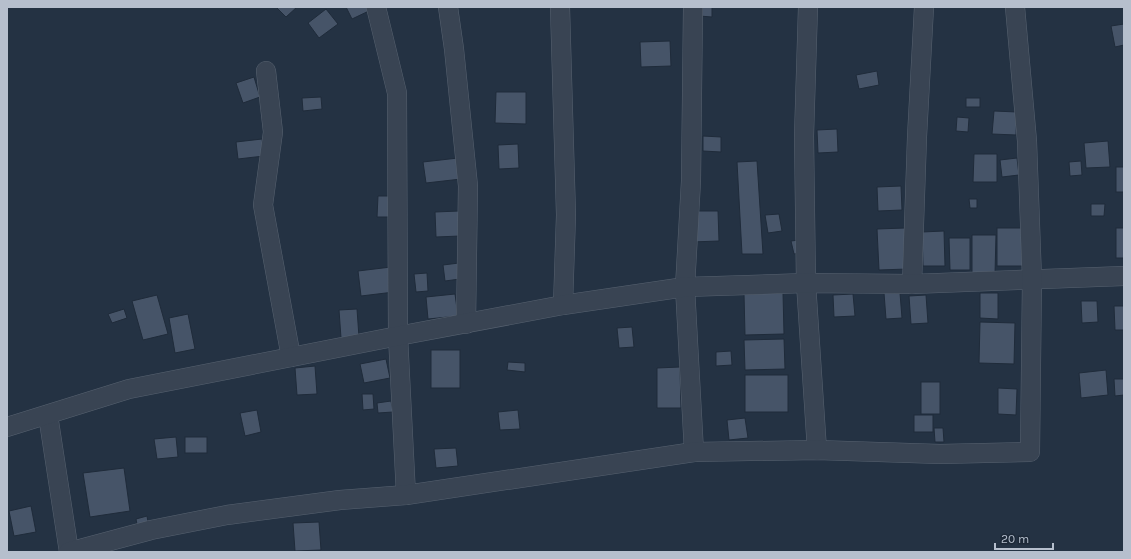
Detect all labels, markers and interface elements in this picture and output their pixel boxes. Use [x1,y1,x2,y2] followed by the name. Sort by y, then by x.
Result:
[995,525,1053,551] scale bar
[1001,532,1029,546] text: 20 m

